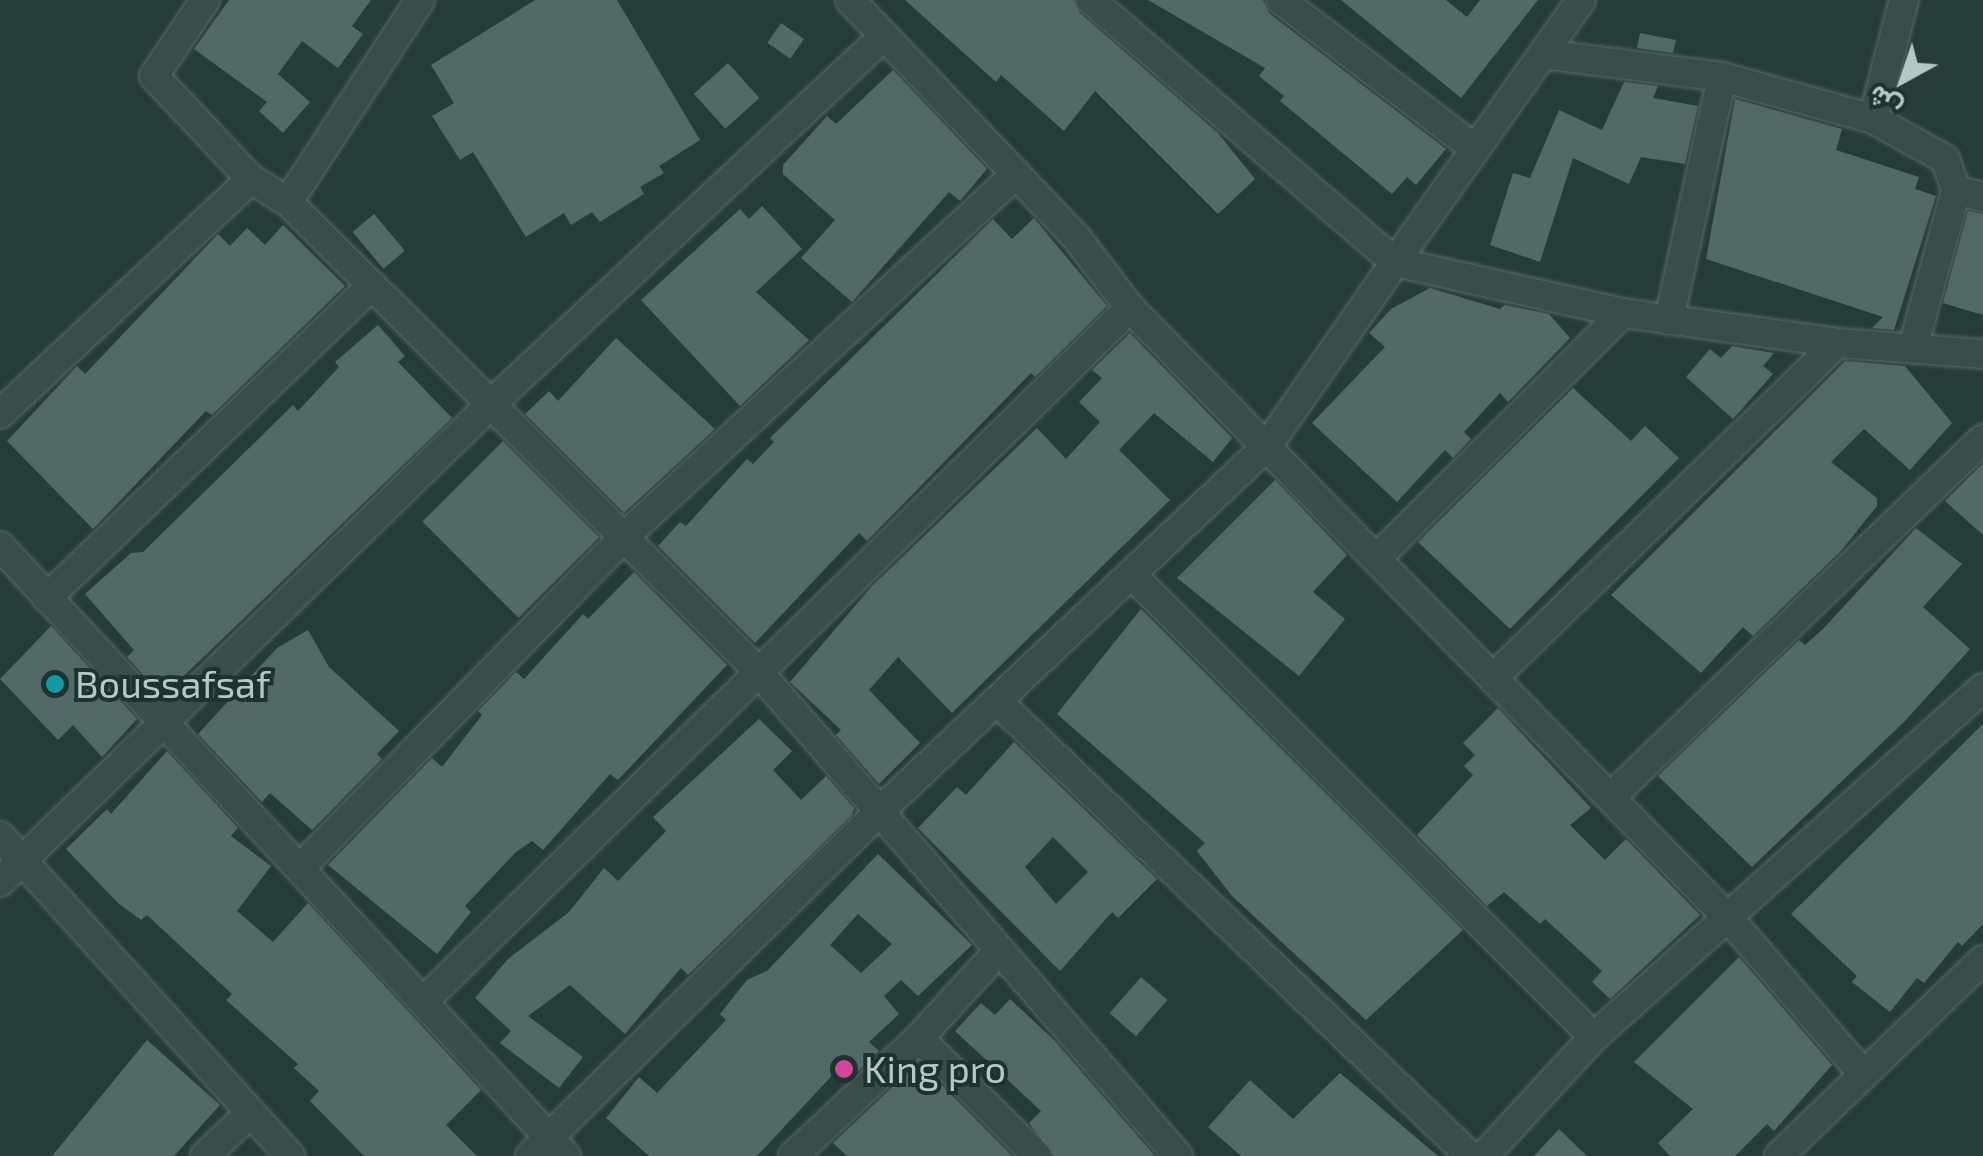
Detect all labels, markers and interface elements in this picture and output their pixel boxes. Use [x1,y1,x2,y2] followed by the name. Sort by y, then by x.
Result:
[1853,30,1953,130] north arrow
[1860,79,1908,127] text: ش
[75,661,270,707] place label: Boussafsaf
[44,673,66,695] marker: Boussafsaf
[864,1046,1006,1092] place label: King pro
[833,1058,855,1080] marker: King pro

